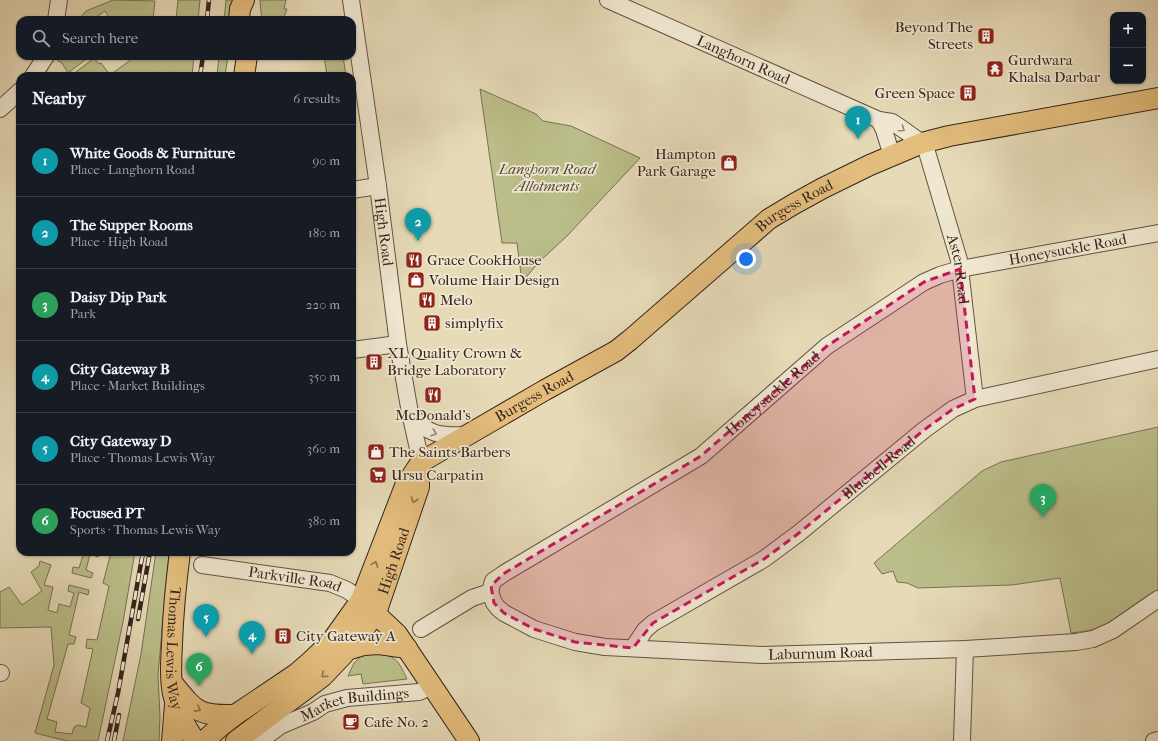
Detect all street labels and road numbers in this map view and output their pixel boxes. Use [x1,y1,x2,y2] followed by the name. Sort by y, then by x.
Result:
[694,31,794,89] street label: Langhorn Road
[751,175,837,236] street label: Burgess Road
[371,196,397,268] street label: High Road
[1007,230,1129,269] street label: Honeysuckle Road
[943,231,973,306] street label: Aster Road
[722,347,824,439] street label: Honeysuckle Road
[492,367,578,426] street label: Burgess Road
[838,431,920,503] street label: Bluebell Road
[374,524,414,597] street label: High Road
[247,563,345,596] street label: Parkville Road
[162,586,187,714] street label: Thomas Lewis Way
[768,643,874,664] street label: Laburnum Road
[298,684,410,725] street label: Market Buildings

